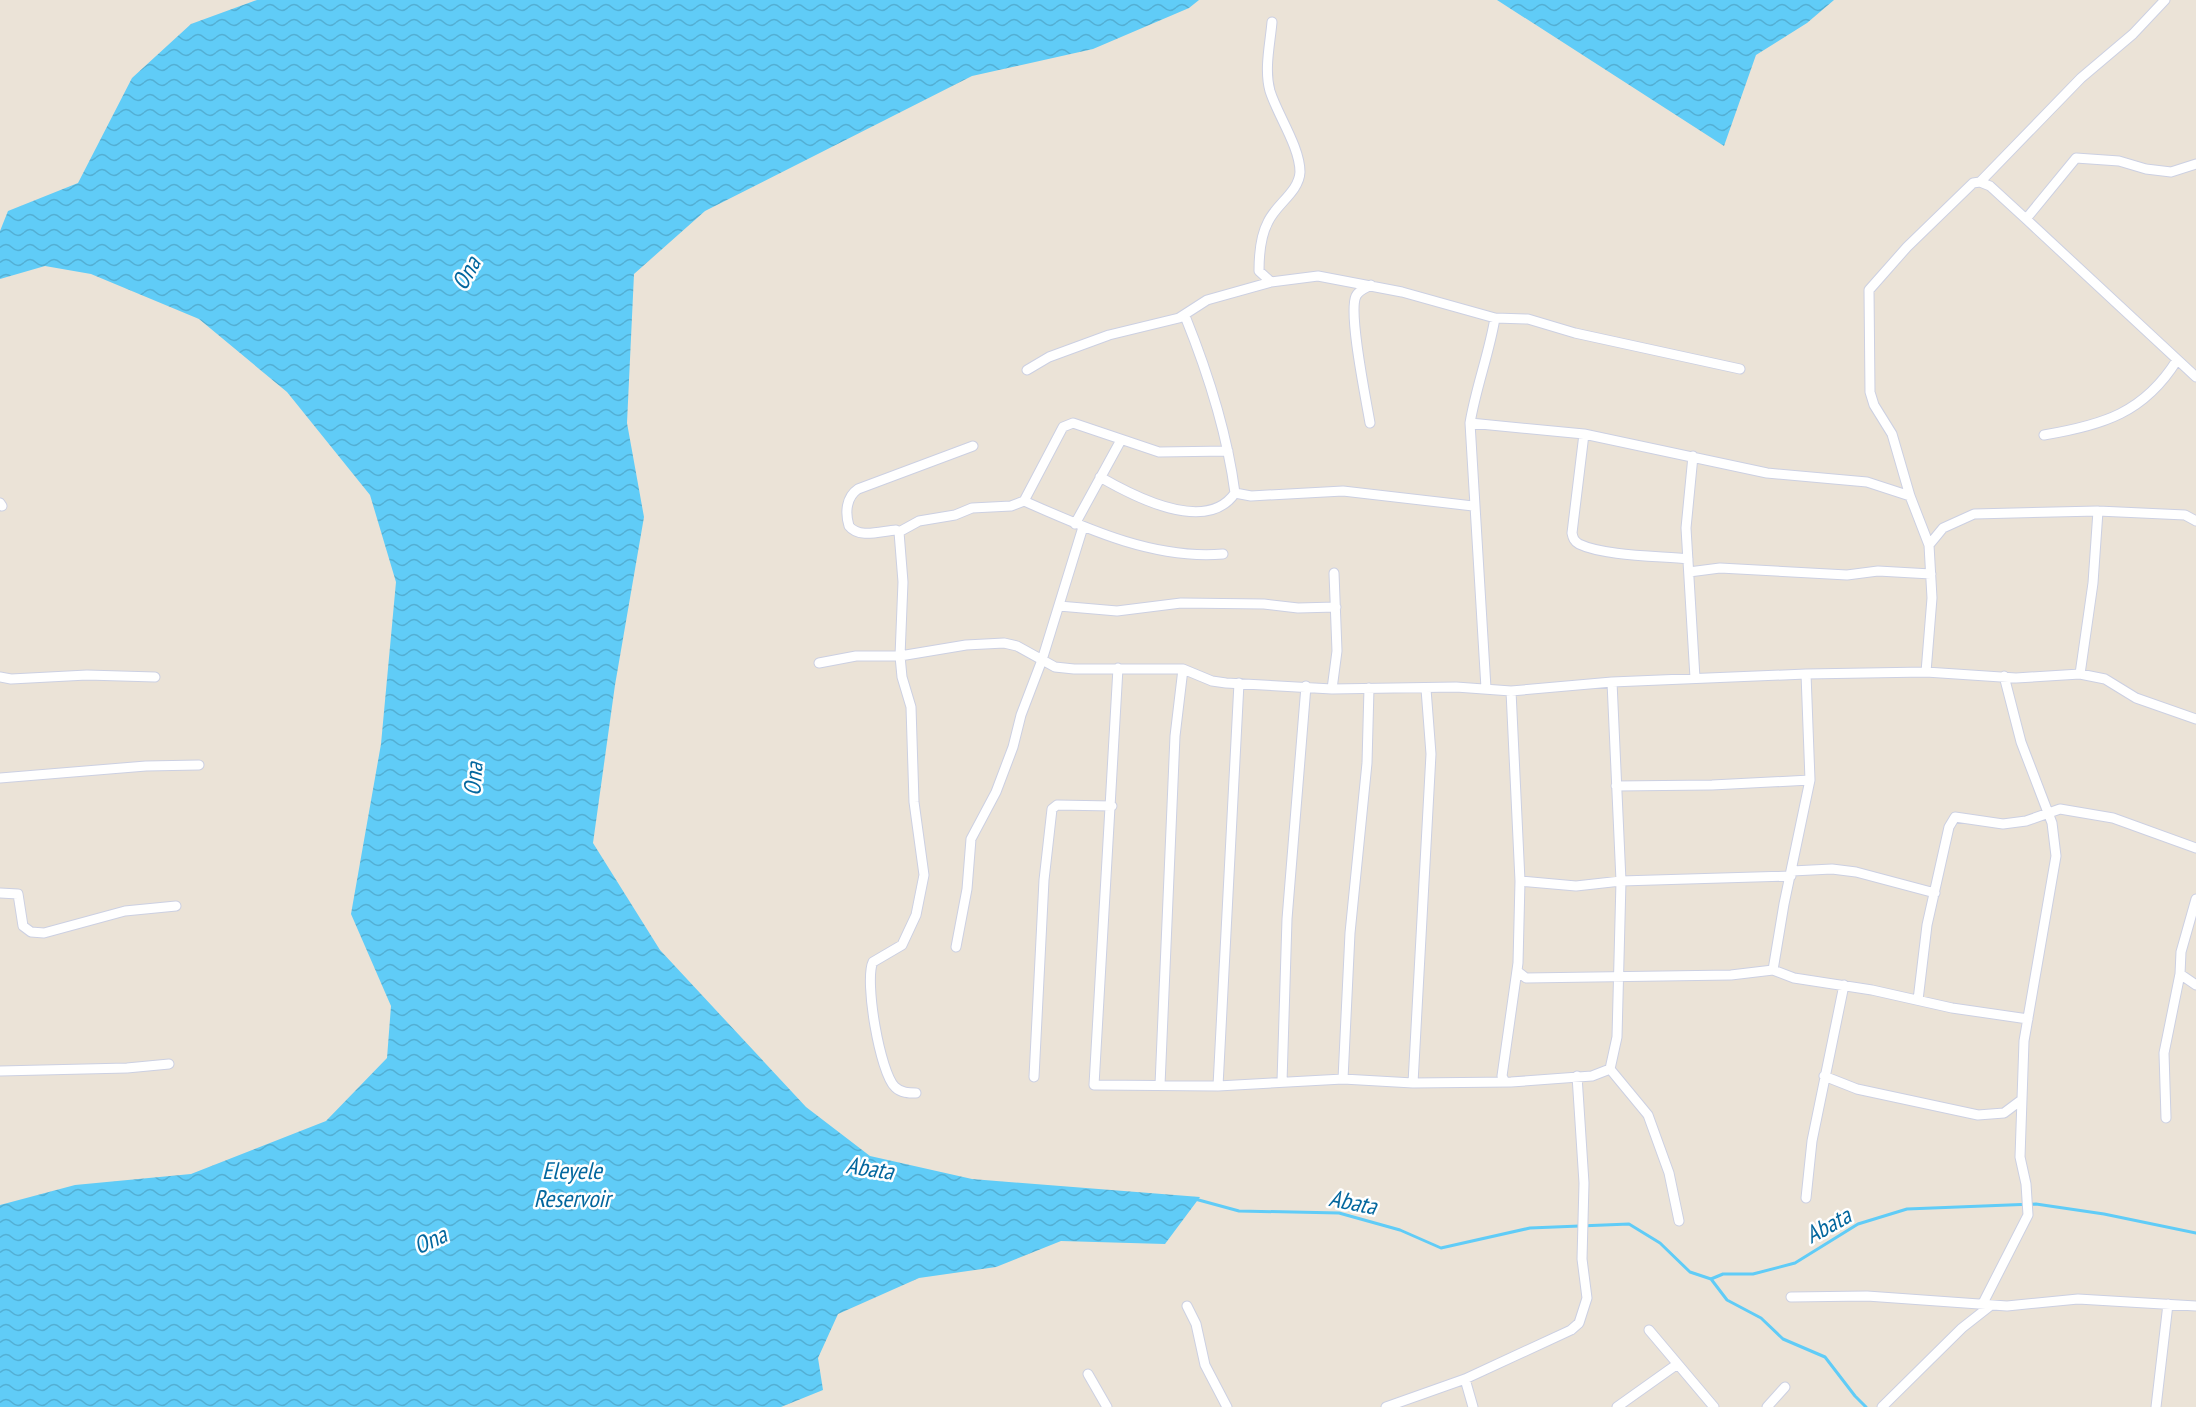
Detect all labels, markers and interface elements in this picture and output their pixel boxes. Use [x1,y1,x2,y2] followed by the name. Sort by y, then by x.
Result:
[444,250,488,295] water label: Ona
[456,760,490,797] water label: Ona
[844,1149,897,1187] water label: Abata
[534,1155,614,1214] water label: Eleyele Reservoir
[1327,1182,1381,1222] water label: Abata
[1800,1199,1858,1250] water label: Abata
[408,1218,453,1261] water label: Ona

